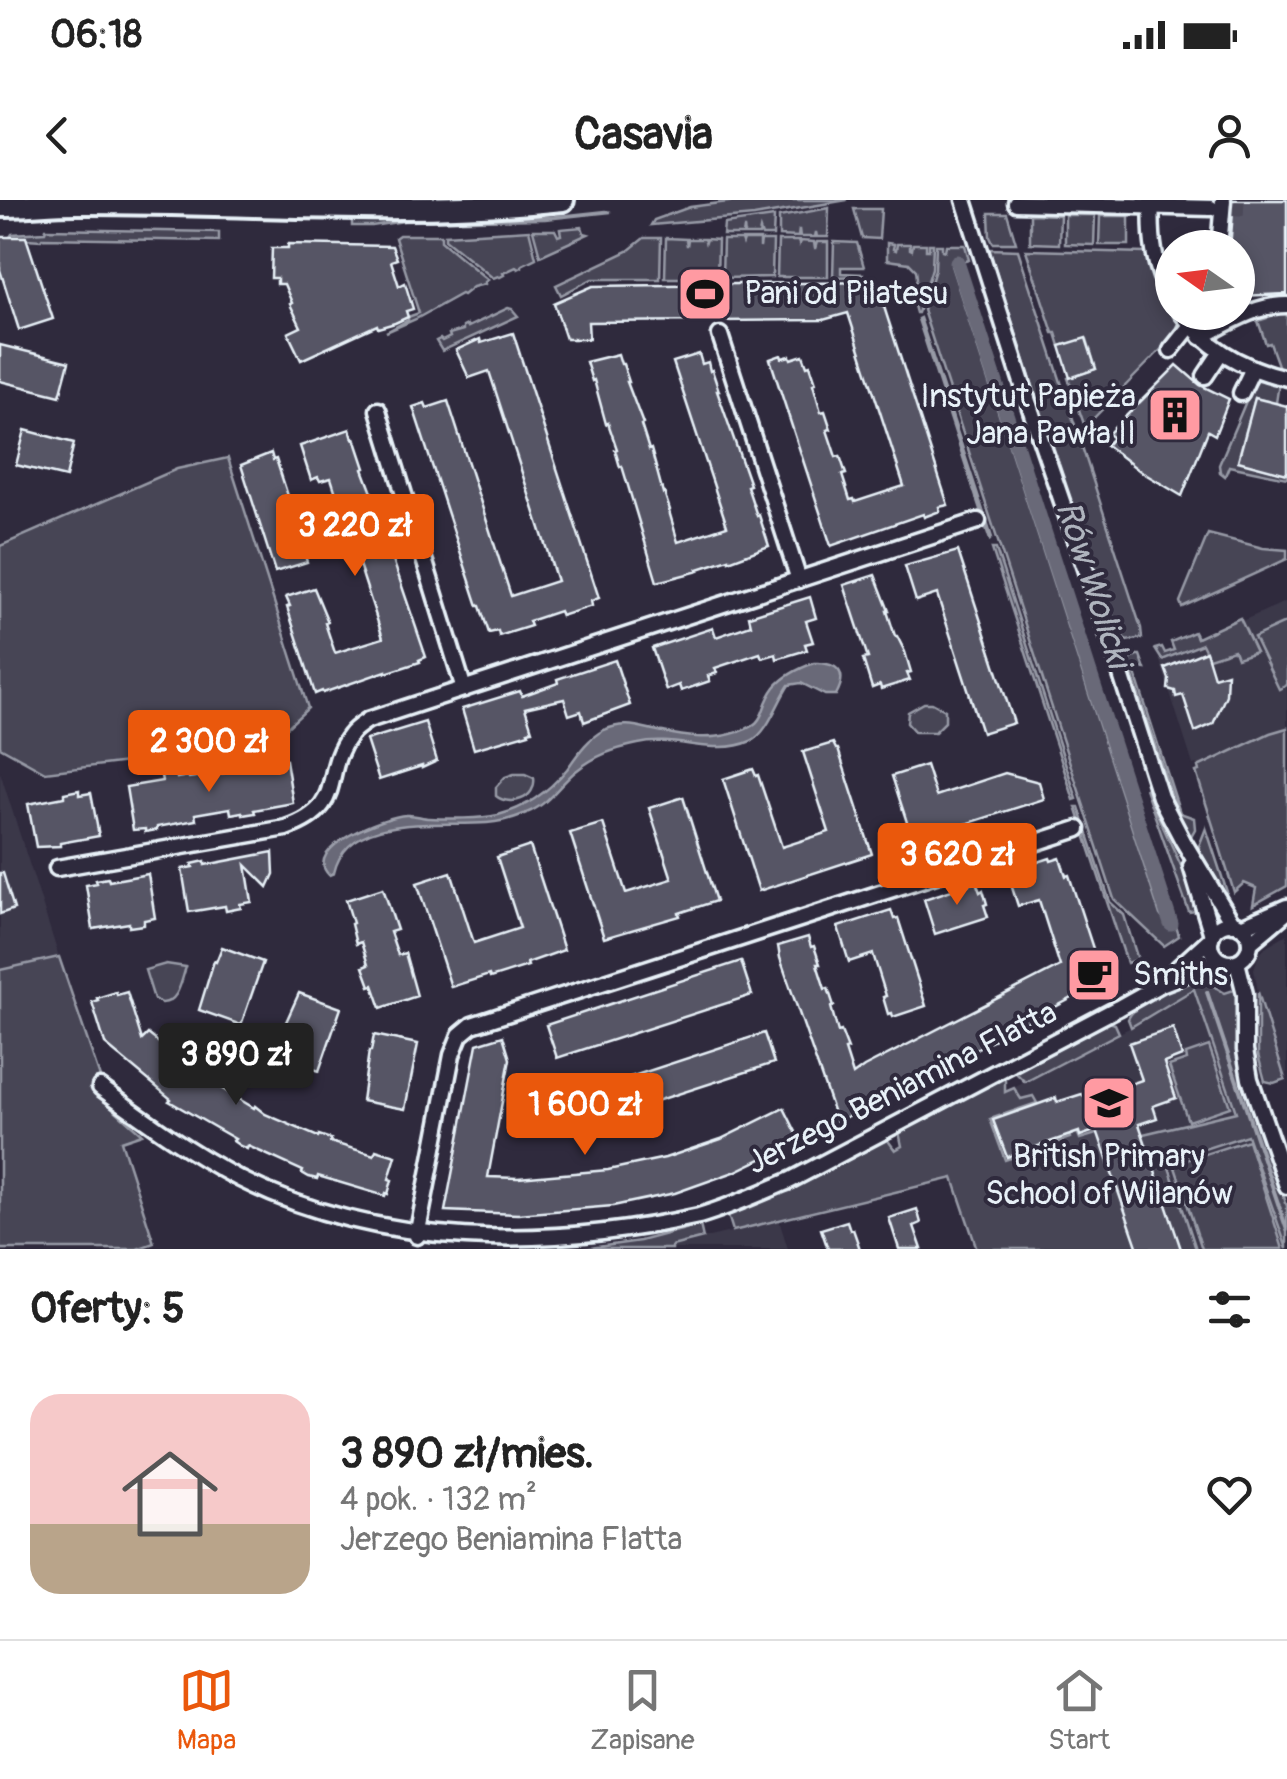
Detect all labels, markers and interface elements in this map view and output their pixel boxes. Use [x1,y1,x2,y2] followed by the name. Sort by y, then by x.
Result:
[50,11,142,59] text: 06:18
[574,107,713,163] text: Casavia
[30,108,85,163] icon: back
[1202,108,1257,163] icon: person
[1155,230,1255,330] north arrow
[1155,230,1255,330] map controls
[675,264,735,324] sports icon: Pani od Pilatesu
[744,274,948,314] place label: Pani od Pilatesu
[920,377,1136,454] place label: Instytut Papieża Jana Pawła II
[1145,385,1205,445] building icon: Instytut Papieża Jana Pawła II
[252,494,458,579] pin: 3 220 zł
[1045,495,1142,677] water label: Rów Wolicki
[298,506,412,546] text: 3 220 zł
[106,710,312,795] pin: 2 300 zł
[150,722,268,762] text: 2 300 zł
[854,823,1060,908] pin: 3 620 zł
[900,835,1014,875] text: 3 620 zł
[1064,945,1124,1005] cafe icon: Smiths
[1133,955,1228,995] place label: Smiths
[740,992,1064,1184] street label: Jerzego Beniamina Flatta
[133,1023,339,1108] pin: 3 890 zł
[181,1035,291,1075] text: 3 890 zł
[482,1073,688,1158] pin: 1 600 zł
[1079,1073,1139,1133] school or university icon: British Primary School of Wilanów
[528,1085,642,1125] text: 1 600 zł
[985,1137,1233,1214] place label: British Primary School of Wilanów
[1202,1282,1257,1337] icon: filters
[30,1283,185,1335] text: Oferty: 5
[340,1428,594,1480] text: 3 890 zł/mies.
[110,1434,230,1554] icon: home
[1202,1467,1257,1522] icon: heart
[340,1480,537,1520] text: 4 pok. · 132 m²
[340,1520,682,1560] text: Jerzego Beniamina Flatta
[177,1663,236,1758] tab: Mapa
[590,1663,695,1758] tab: Zapisane
[1048,1663,1110,1758] tab: Start

